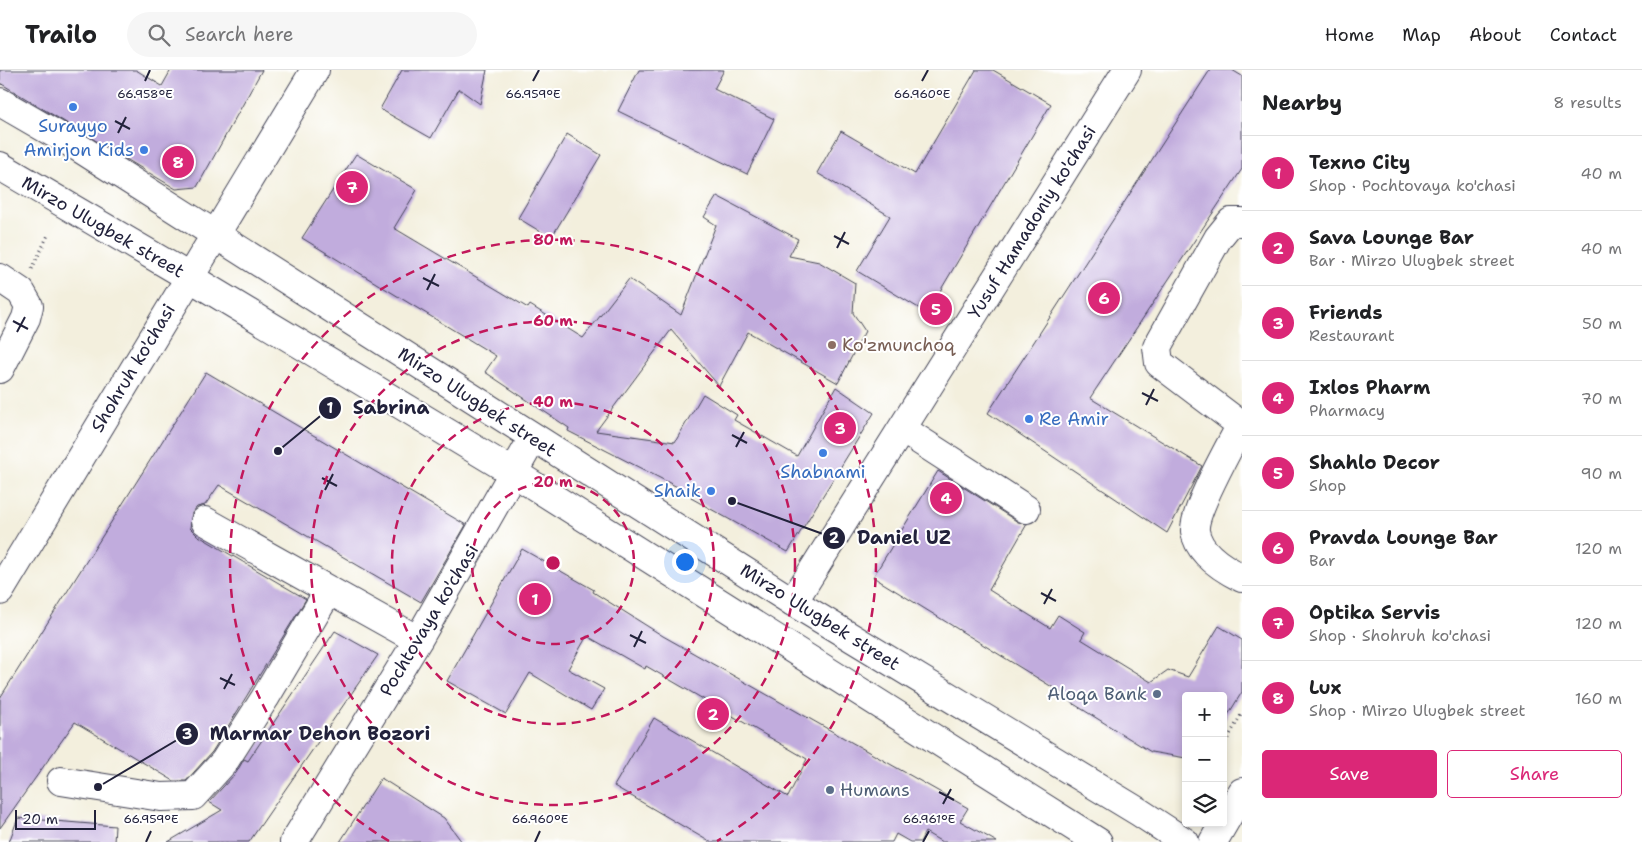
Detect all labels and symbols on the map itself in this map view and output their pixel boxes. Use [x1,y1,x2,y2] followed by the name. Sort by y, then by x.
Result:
[117,86,173,102] text: 66.958°E
[505,86,561,102] text: 66.959°E
[894,86,950,102] text: 66.960°E
[67,101,79,113] marker: Surayyo
[38,114,108,138] place label: Surayyo
[963,121,1101,323] street label: Yusuf Hamadoniy ko'chasi
[24,138,134,162] place label: Amirjon Kids
[162,143,194,181] pin: 8
[138,144,150,156] marker: Amirjon Kids
[336,168,368,206] pin: 7
[17,171,189,284] street label: Mirzo Ulugbek street
[533,230,573,250] text: 80 m
[1088,279,1120,317] pin: 6
[920,290,952,328] pin: 5
[85,299,181,437] street label: Shohruh ko'chasi
[533,311,573,331] text: 60 m
[842,333,956,357] place label: Ko'zmunchoq
[826,339,838,351] marker: Ko'zmunchoq
[393,342,561,462] street label: Mirzo Ulugbek street
[317,391,439,425] callout: Sabrina
[533,392,573,412] text: 40 m
[353,395,429,420] text: Sabrina
[327,398,334,418] text: 1
[1039,407,1109,431] place label: Re Amir
[824,409,856,447] pin: 3
[1023,413,1035,425] marker: Re Amir
[817,447,829,459] marker: Shabnami
[780,460,866,484] place label: Shabnami
[533,472,573,492] text: 20 m
[654,479,701,503] place label: Shaik
[930,479,962,517] pin: 4
[705,485,717,497] marker: Shaik
[822,521,961,555] callout: Daniel UZ
[857,525,951,550] text: Daniel UZ
[829,528,840,548] text: 2
[374,540,484,700] street label: Pochtovaya ko'chasi
[672,549,698,575] your location
[544,554,562,572] centre of rings
[735,558,905,676] street label: Mirzo Ulugbek street
[519,580,551,618] pin: 1
[1047,682,1147,706] place label: Aloqa Bank
[1151,688,1163,700] marker: Aloqa Bank
[697,695,729,733] pin: 2
[174,717,440,751] callout: Marmar Dehon Bozori
[210,721,430,746] text: Marmar Dehon Bozori
[182,724,192,744] text: 3
[840,778,910,802] place label: Humans
[824,784,836,796] marker: Humans
[15,807,96,830] scale bar
[123,811,179,827] text: 66.959°E
[512,811,568,827] text: 66.960°E
[903,811,955,827] text: 66.961°E

